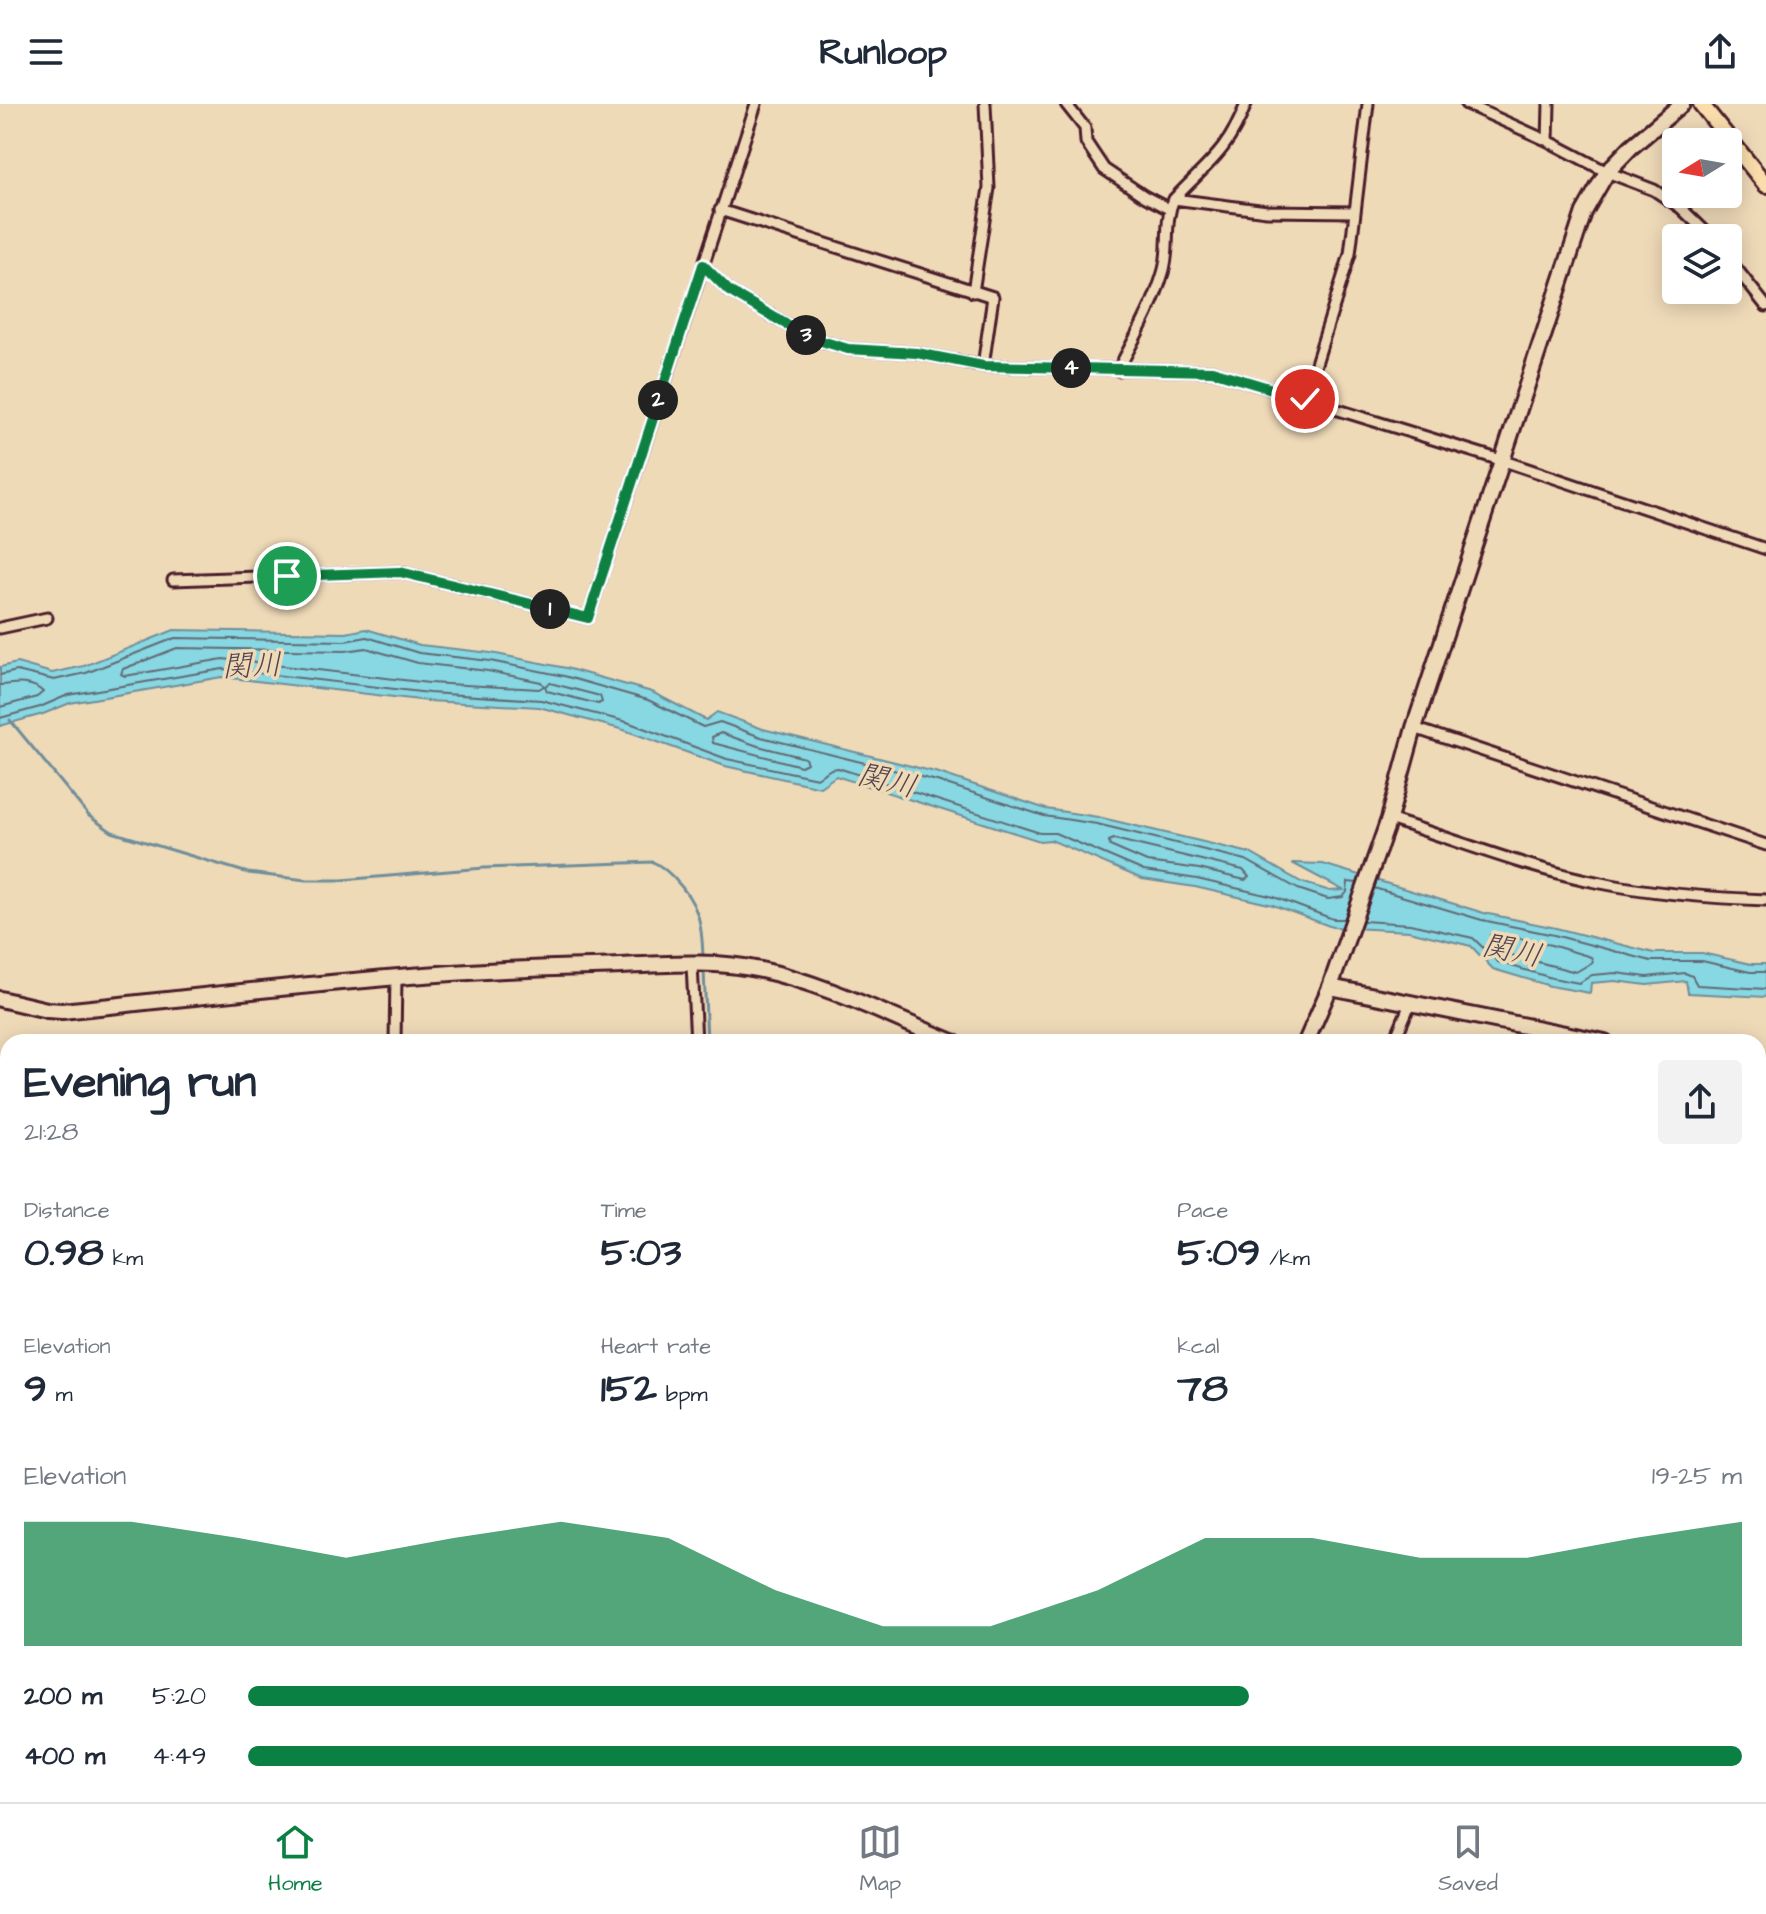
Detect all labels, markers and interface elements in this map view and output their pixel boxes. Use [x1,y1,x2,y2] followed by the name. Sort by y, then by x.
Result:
[819,27,947,78] text: Runloop
[24,30,68,74] icon: menu
[1698,30,1742,74] icon: share
[1662,128,1742,208] north arrow
[1662,128,1742,304] map controls
[1662,224,1742,304] button: layers
[786,315,826,355] pin: 3
[800,319,812,350] text: 3
[1051,348,1091,388] pin: 4
[1064,352,1078,383] text: 4
[1271,365,1339,433] pin
[1283,377,1327,421] icon: check
[638,380,678,420] pin: 2
[652,384,664,415] text: 2
[253,542,321,610] pin
[265,554,309,598] icon: arrive
[530,589,570,629] pin: 1
[549,593,551,624] text: 1
[221,644,283,688] water label: 関川
[853,753,921,809] water label: 関川
[1478,924,1546,978] water label: 関川
[24,1053,256,1114] text: Evening run
[1658,1060,1742,1144] button: share
[24,1114,78,1150] text: 21:28
[24,1195,110,1226] text: Distance
[601,1195,647,1226] text: Time
[1177,1195,1228,1226] text: Pace
[24,1226,104,1281] text: 0.98
[601,1226,681,1281] text: 5:03
[1177,1226,1260,1281] text: 5:09
[104,1243,143,1274] text: km
[1260,1243,1310,1274] text: /km
[24,1331,111,1362] text: Elevation
[601,1331,711,1362] text: Heart rate
[1177,1331,1219,1362] text: kcal
[24,1362,47,1417] text: 9
[601,1362,657,1417] text: 152
[1177,1362,1228,1417] text: 78
[47,1379,73,1410] text: m
[657,1379,708,1410] text: bpm
[24,1458,126,1494] text: Elevation
[1652,1458,1742,1494] text: 19–25 m
[24,1678,102,1714] text: 200 m
[152,1678,206,1714] text: 5:20
[24,1738,105,1774] text: 400 m
[152,1738,207,1774] text: 4:49
[268,1820,323,1899] tab: Home
[858,1820,902,1899] tab: Map
[1438,1820,1498,1899] tab: Saved

